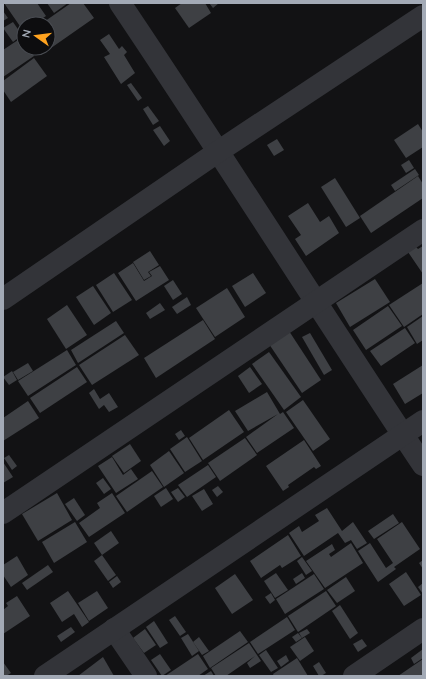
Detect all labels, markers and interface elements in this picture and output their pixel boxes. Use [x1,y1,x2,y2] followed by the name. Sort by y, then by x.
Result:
[16,16,56,56] north arrow
[19,28,34,39] text: N

